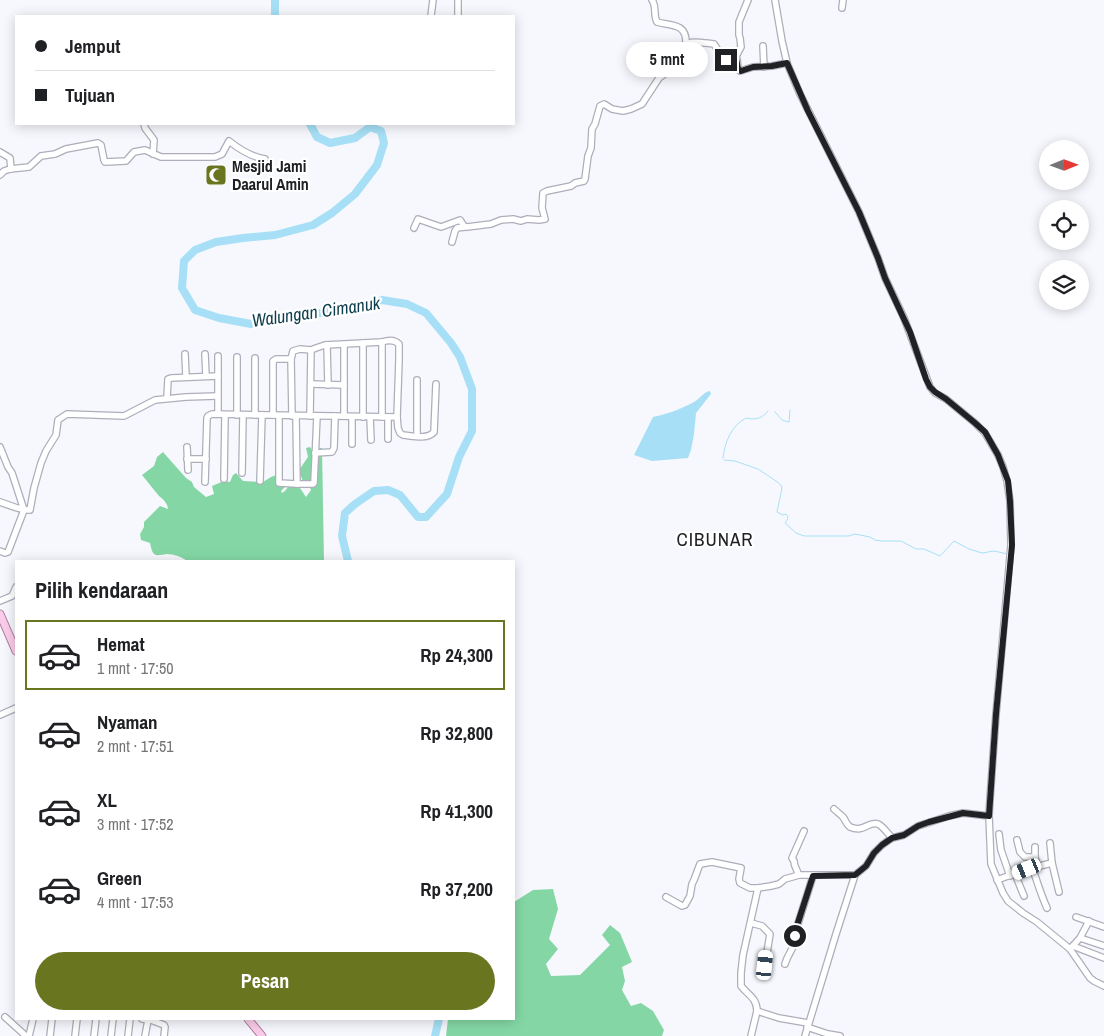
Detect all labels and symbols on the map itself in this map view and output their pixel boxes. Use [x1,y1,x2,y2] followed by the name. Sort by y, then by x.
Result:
[626,42,708,78] callout: 5 mnt
[715,49,737,71] route end
[1039,140,1089,190] north arrow
[232,155,309,195] place label: Mesjid Jami Daarul Amin
[204,163,228,187] mosque icon: Mesjid Jami Daarul Amin
[250,290,382,333] water label: Walungan Cimanuk
[676,526,754,552] district label: CIBUNAR
[1010,856,1043,882] car
[784,925,806,947] route start
[755,949,774,981] car

